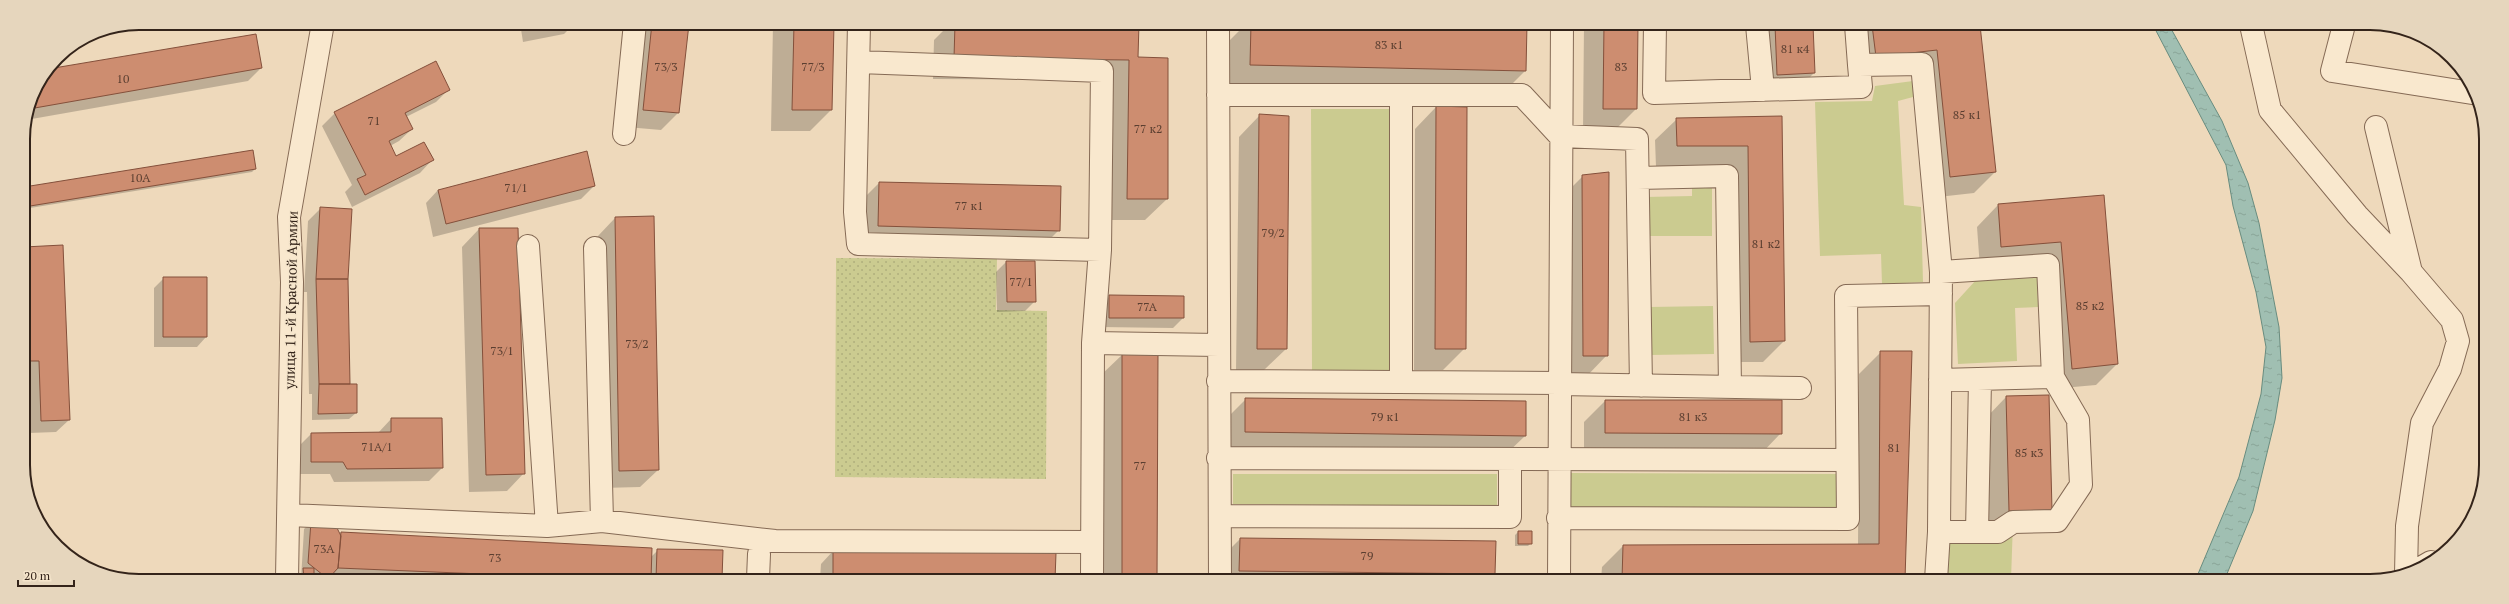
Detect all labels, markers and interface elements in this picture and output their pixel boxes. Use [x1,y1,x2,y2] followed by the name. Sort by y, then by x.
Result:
[1375,37,1403,52] house number: 83 к1
[1781,41,1810,56] house number: 81 к4
[654,59,678,74] house number: 73/3
[801,59,825,74] house number: 77/3
[1615,59,1627,74] house number: 83
[117,71,129,86] house number: 10
[1953,107,1981,122] house number: 85 к1
[368,113,380,128] house number: 71
[1134,121,1162,136] house number: 77 к2
[130,170,151,185] house number: 10А
[504,180,528,195] house number: 71/1
[955,198,983,213] house number: 77 к1
[279,210,302,390] street label: улица 11-й Красной Армии
[1261,225,1285,240] house number: 79/2
[1752,236,1780,251] house number: 81 к2
[1009,274,1033,289] house number: 77/1
[2076,298,2104,313] house number: 85 к2
[1137,299,1158,314] house number: 77А
[625,336,649,351] house number: 73/2
[490,343,514,358] house number: 73/1
[1371,409,1399,424] house number: 79 к1
[1679,409,1707,424] house number: 81 к3
[361,439,393,454] house number: 71А/1
[1888,440,1900,455] house number: 81
[2015,445,2043,460] house number: 85 к3
[1134,458,1146,473] house number: 77
[314,541,335,556] house number: 73А
[1361,548,1373,563] house number: 79
[489,550,501,565] house number: 73
[18,562,74,588] scale bar
[24,568,51,583] text: 20 m

